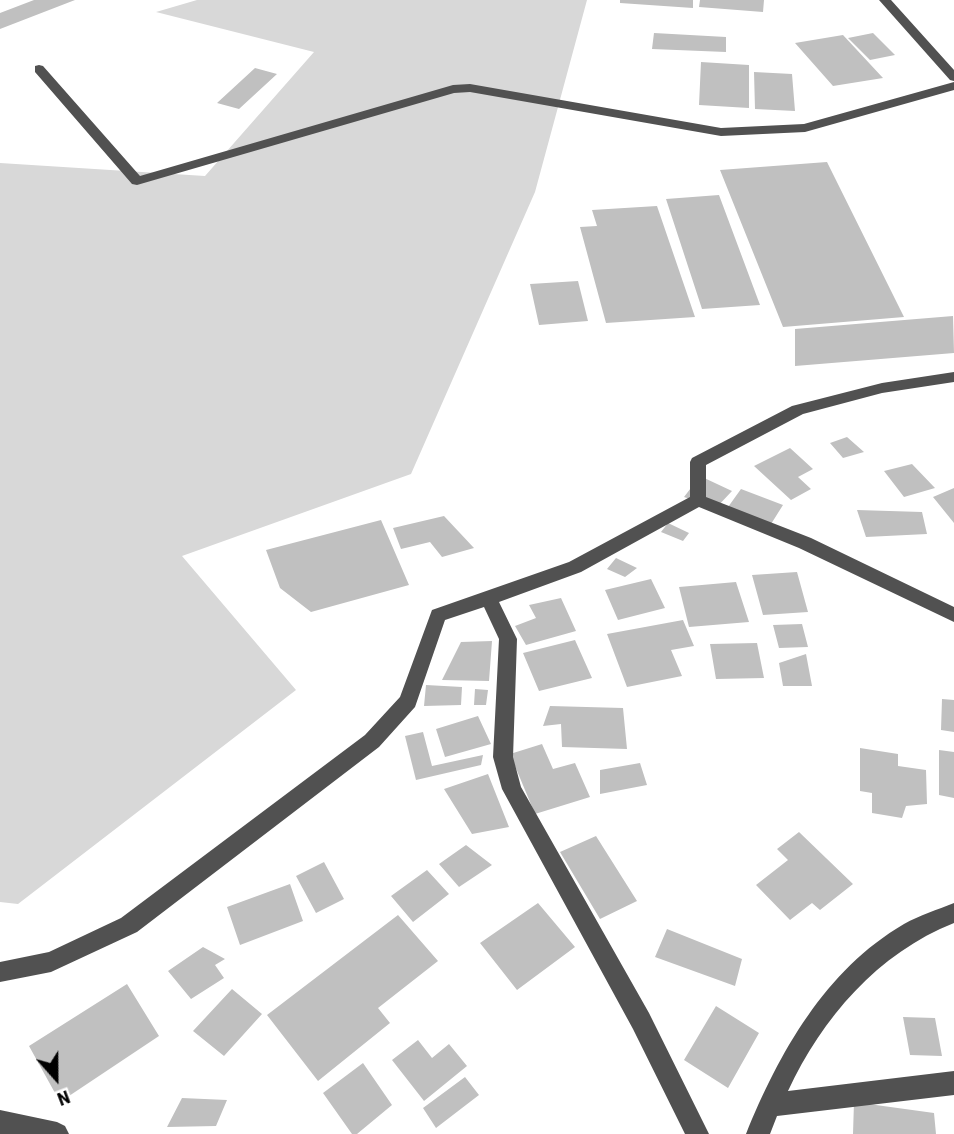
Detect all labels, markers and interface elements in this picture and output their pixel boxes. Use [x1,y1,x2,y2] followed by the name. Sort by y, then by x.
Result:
[21,1043,91,1113] north arrow
[54,1085,73,1111] text: N

